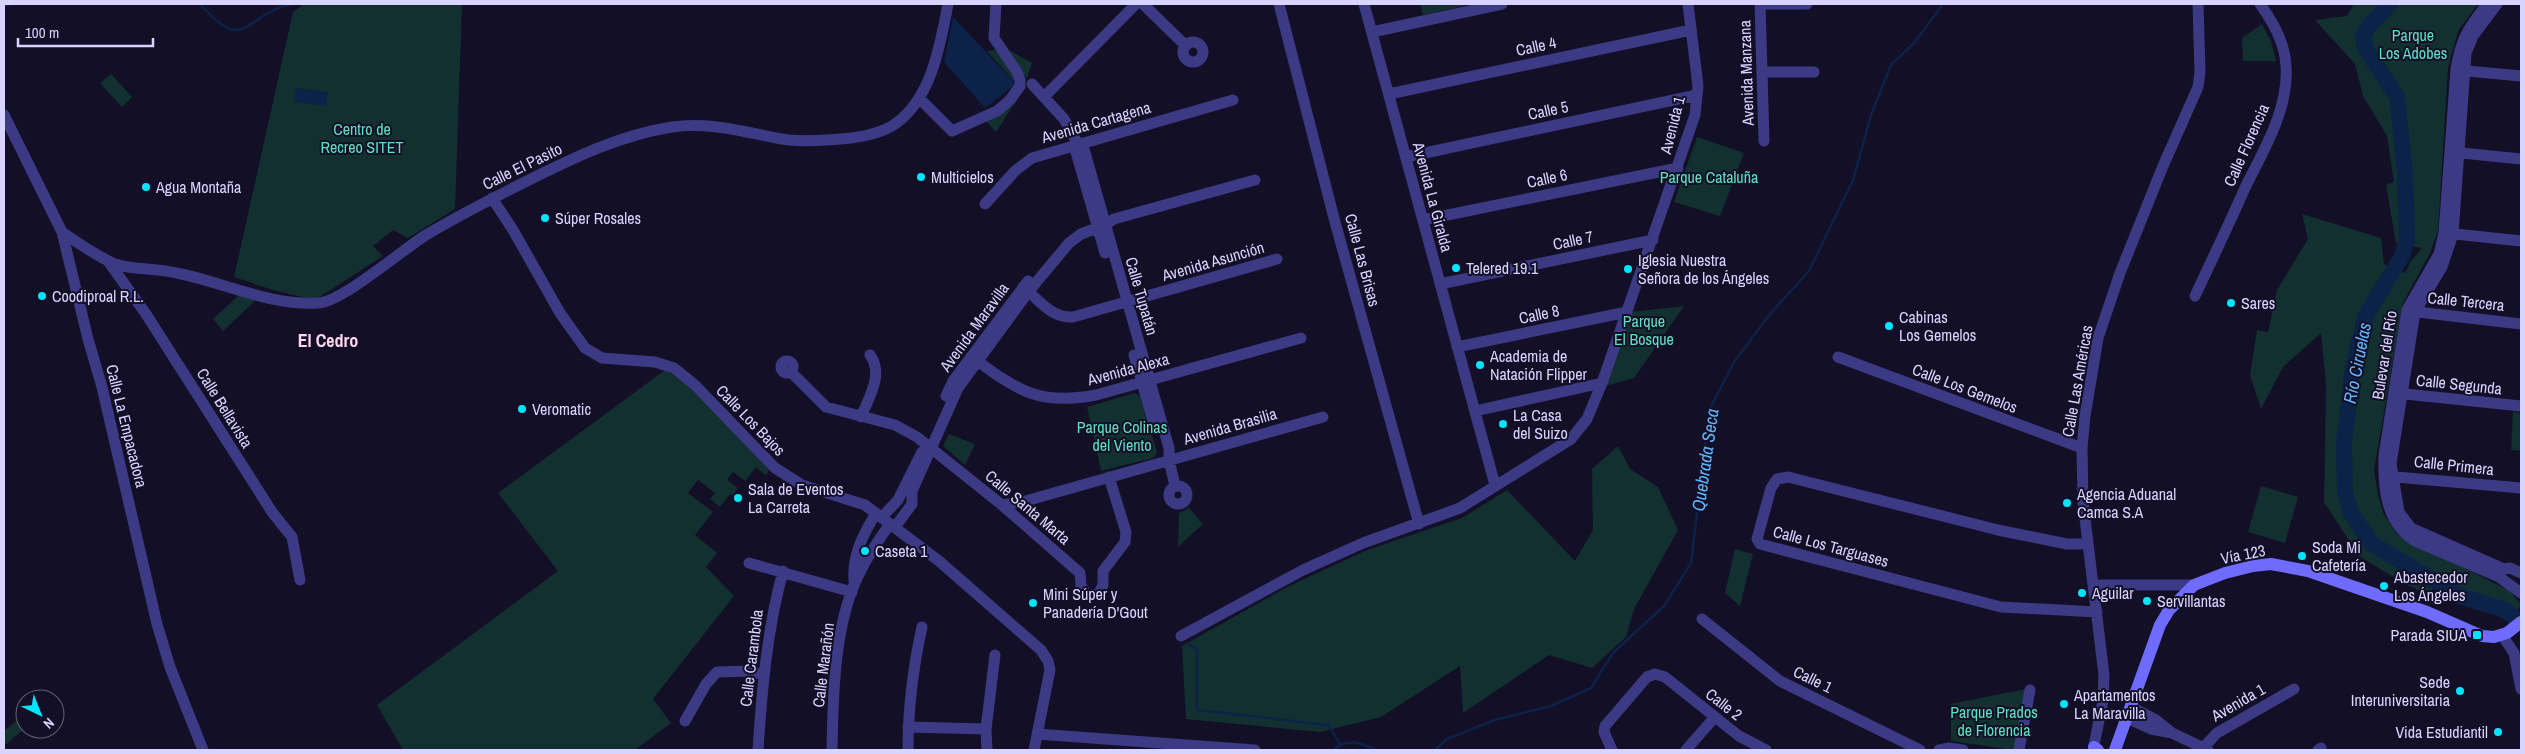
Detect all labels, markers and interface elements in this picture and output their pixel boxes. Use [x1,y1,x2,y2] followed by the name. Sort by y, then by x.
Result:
[18,15,152,47] scale bar
[1733,19,1759,127] street label: Avenida Manzana
[25,22,59,43] text: 100 m
[2379,24,2447,64] park label: Parque Los Adobes
[1514,31,1558,61] street label: Calle 4
[1654,93,1690,157] street label: Avenida 1
[1526,95,1570,125] street label: Calle 5
[1038,96,1154,148] street label: Avenida Cartagena
[2218,100,2274,190] street label: Calle Florencia
[320,118,404,158] park label: Centro de Recreo SITET
[479,137,565,195] street label: Calle El Pasito
[1408,139,1458,255] street label: Avenida La Giralda
[1525,163,1569,193] street label: Calle 6
[931,166,994,188] place label: Multicielos
[1660,166,1759,188] park label: Parque Cataluña
[915,171,927,183] marker: Multicielos
[155,176,242,198] place label: Agua Montaña
[140,181,152,193] marker: Agua Montaña
[555,207,641,229] place label: Súper Rosales
[1340,211,1386,309] street label: Calle Las Brisas
[539,212,551,224] marker: Súper Rosales
[1551,225,1595,255] street label: Calle 7
[1158,236,1267,286] street label: Avenida Asunción
[1638,249,1769,289] place label: Iglesia Nuestra Señora de los Ángeles
[1120,254,1164,338] street label: Calle Tupatán
[1466,257,1539,279] place label: Telered 19.1
[1450,262,1462,274] marker: Telered 19.1
[1622,263,1634,275] marker: Iglesia Nuestra Señora de los Ángeles
[934,278,1014,377] street label: Avenida Maravilla
[52,285,144,307] place label: Coodiproal R.L.
[2427,286,2506,316] street label: Calle Tercera
[36,290,48,302] marker: Coodiproal R.L.
[2241,292,2275,314] place label: Sares
[2225,297,2237,309] marker: Sares
[1517,299,1561,329] street label: Calle 8
[1899,306,1976,346] place label: Cabinas Los Gemelos
[2366,309,2402,401] street label: Bulevar del Río
[1614,310,1674,350] park label: Parque El Bosque
[1883,320,1895,332] marker: Cabinas Los Gemelos
[2337,320,2377,406] water label: Río Ciruelas
[2056,323,2098,439] street label: Calle Las Américas
[298,328,358,353] district label: El Cedro
[1489,345,1588,385] place label: Academia de Natación Flipper
[1084,347,1172,391] street label: Avenida Alexa
[1909,358,2021,418] street label: Calle Los Gemelos
[1474,359,1486,371] marker: Academia de Natación Flipper
[101,362,153,491] street label: Calle La Empacadora
[192,364,259,453] street label: Calle Bellavista
[2415,369,2504,400] street label: Calle Segunda
[711,380,791,460] street label: Calle Los Bajos
[532,398,592,420] place label: Veromatic
[1180,402,1280,450] street label: Avenida Brasilia
[516,403,528,415] marker: Veromatic
[1513,404,1568,444] place label: La Casa del Suizo
[1685,407,1725,513] water label: Quebrada Seca
[1077,416,1167,456] park label: Parque Colinas del Viento
[1497,418,1509,430] marker: La Casa del Suizo
[2413,450,2496,480] street label: Calle Primera
[981,465,1076,550] street label: Calle Santa Marta
[748,478,844,518] place label: Sala de Eventos La Carreta
[2076,483,2176,523] place label: Agencia Aduanal Camca S.A
[732,492,744,504] marker: Sala de Eventos La Carreta
[2061,497,2073,509] marker: Agencia Aduanal Camca S.A
[1771,520,1891,572] street label: Calle Los Targuases
[2312,536,2367,576] place label: Soda Mi Cafetería
[2219,539,2267,569] street label: Vía 123
[875,540,928,562] place label: Caseta 1
[859,545,871,557] marker: Caseta 1
[2296,550,2308,562] marker: Soda Mi Cafetería
[2393,566,2468,606] place label: Abastecedor Los Ángeles
[2378,580,2390,592] marker: Abastecedor Los Ángeles
[2091,582,2134,604] place label: Aguilar
[1043,583,1148,623] place label: Mini Súper y Panadería D'Gout
[2076,587,2088,599] marker: Aguilar
[2157,590,2226,612] place label: Servillantas
[2141,595,2153,607] marker: Servillantas
[1027,597,1039,609] marker: Mini Súper y Panadería D'Gout
[734,607,768,708] street label: Calle Carambola
[807,621,839,709] street label: Calle Marañón
[2390,624,2467,646] place label: Parada SIUA
[2471,629,2483,641] marker: Parada SIUA
[1790,660,1837,698] street label: Calle 1
[2351,671,2451,711] place label: Sede Interuniversitaria
[2206,677,2270,727] street label: Avenida 1
[1701,683,1747,725] street label: Calle 2
[2073,684,2156,724] place label: Apartamentos La Maravilla
[2454,685,2466,697] marker: Sede Interuniversitaria
[15,689,65,739] north arrow
[2058,698,2070,710] marker: Apartamentos La Maravilla
[1950,701,2038,741] park label: Parque Prados de Florencia
[40,714,58,733] text: N
[2396,721,2488,743] place label: Vida Estudiantil
[2492,726,2504,738] marker: Vida Estudiantil

